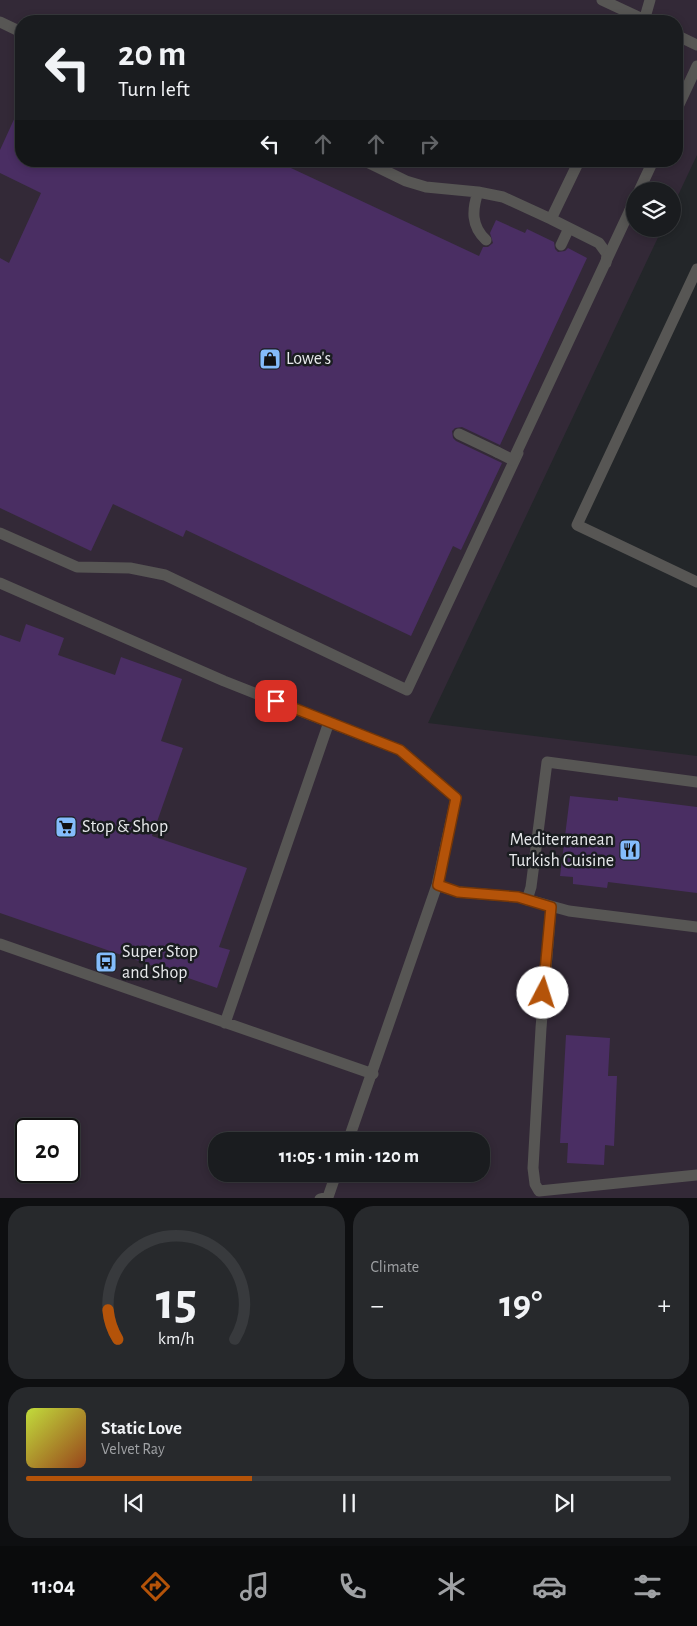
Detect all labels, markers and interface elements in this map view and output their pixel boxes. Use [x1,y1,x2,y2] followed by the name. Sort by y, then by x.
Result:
[35,35,100,100] icon: left
[118,37,186,72] text: 20 m
[118,78,190,100] text: Turn left
[256,130,284,158] icon: left
[309,130,337,158] icon: ahead
[362,130,390,158] icon: ahead
[415,130,443,158] icon: right
[626,182,681,237] map controls
[626,182,681,237] button: layers
[258,347,282,371] shop icon: Lowe's
[286,350,331,368] place label: Lowe's
[255,680,297,722] pin
[262,687,290,715] icon: arrive
[54,815,78,839] supermarket icon: Stop & Shop
[82,818,168,836] place label: Stop & Shop
[509,831,614,870] place label: Mediterranean Turkish Cuisine
[618,838,642,862] restaurant icon: Mediterranean Turkish Cuisine
[122,943,198,982] place label: Super Stop and Shop
[94,950,118,974] bus stop icon: Super Stop and Shop
[516,966,568,1018] position arrow
[15,1118,80,1183] speed limit sign: 20
[279,1147,419,1166] text: 11:05 · 1 min · 120 m
[371,1259,419,1275] text: Climate
[156,1276,197,1328] text: 15
[499,1286,542,1324] text: 19°
[371,1292,384,1320] text: −
[658,1292,671,1320] text: +
[158,1330,195,1348] text: km/h
[101,1419,182,1438] text: Static Love
[101,1441,165,1457] text: Velvet Ray
[120,1489,148,1517] icon: previous
[335,1489,363,1517] icon: pause
[550,1489,578,1517] icon: next
[138,1569,173,1604] icon: directions
[237,1569,272,1604] icon: music
[335,1569,370,1604] icon: phone
[434,1569,469,1604] icon: climate
[532,1569,567,1604] icon: car
[630,1569,665,1604] icon: filters
[32,1575,75,1597] text: 11:04

